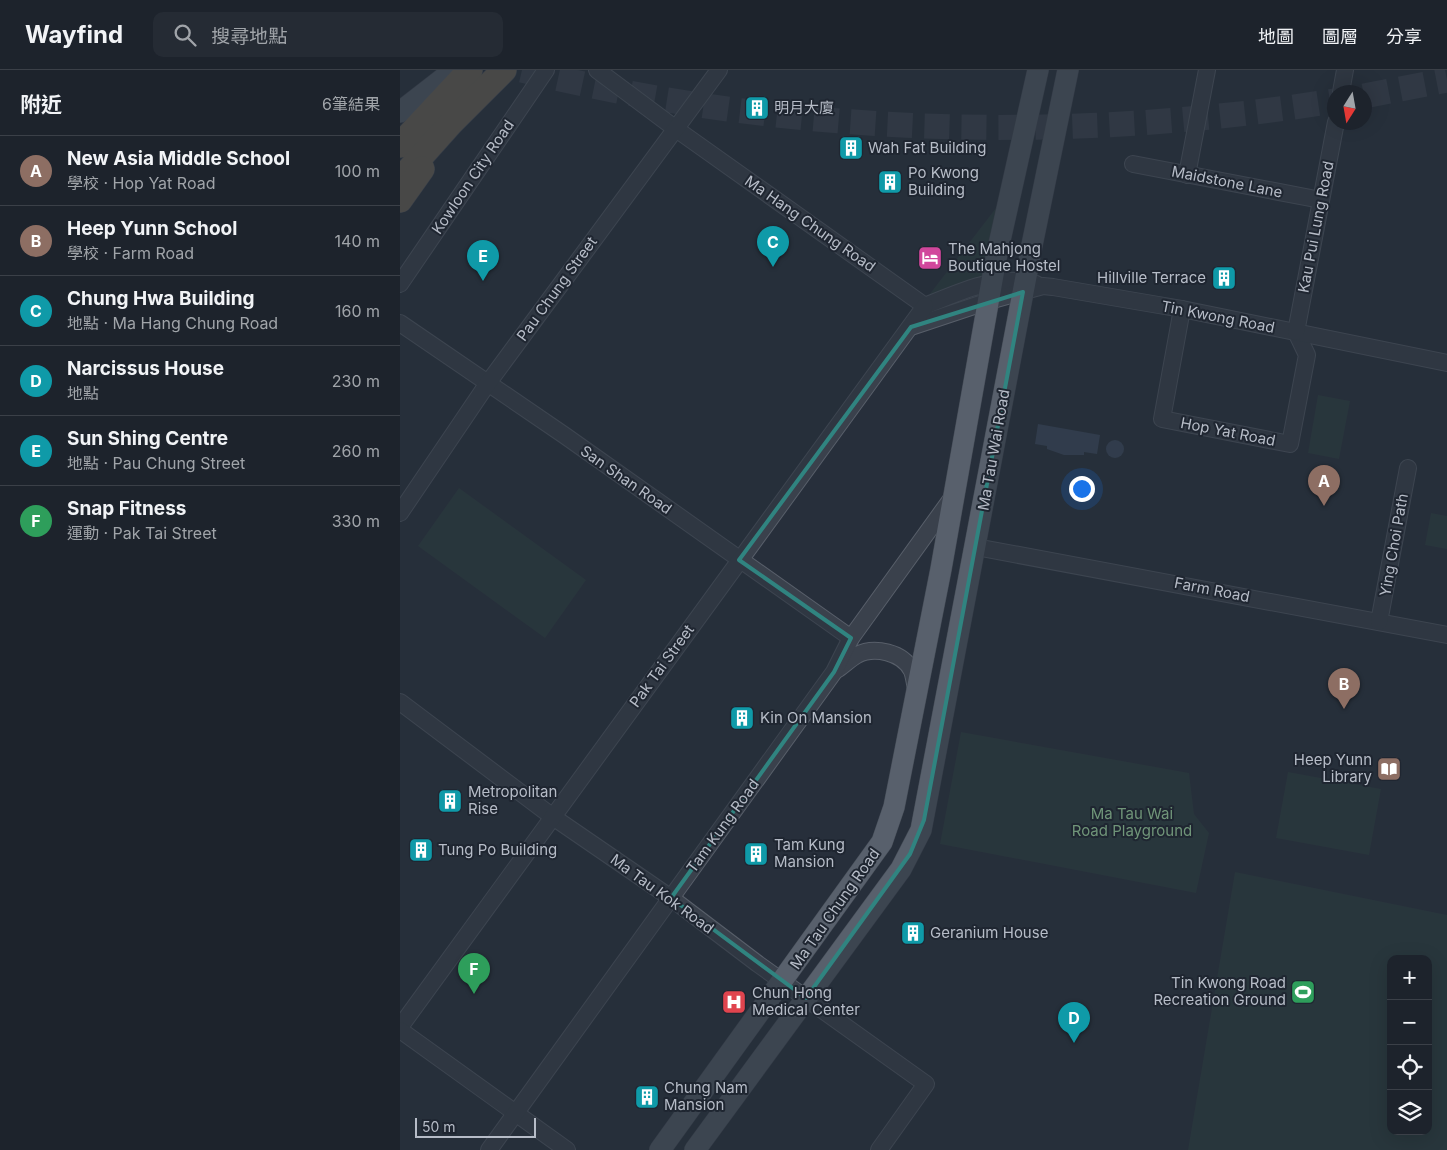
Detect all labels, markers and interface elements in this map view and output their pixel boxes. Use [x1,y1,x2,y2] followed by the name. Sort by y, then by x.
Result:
[153,12,503,57] search box
[25,20,123,49] text: Wayfind
[171,21,199,49] icon: search
[211,25,287,48] text: 搜尋地點
[1258,26,1294,47] text: 地圖
[1322,26,1358,47] text: 圖層
[1386,26,1422,47] text: 分享
[1327,85,1372,130] north arrow
[20,92,62,117] text: 附近
[322,94,380,114] text: 6筆結果
[744,95,770,121] building icon: 明月大廈
[774,98,834,117] place label: 明月大廈
[427,116,518,238] street label: Kowloon City Road
[838,135,864,161] building icon: Wah Fat Building
[868,138,986,157] place label: Wah Fat Building
[67,147,290,170] text: New Asia Middle School
[1293,159,1338,294] street label: Kau Pui Lung Road
[30,161,42,181] text: A
[335,161,380,181] text: 100 m
[1170,161,1284,202] street label: Maidstone Lane
[908,163,979,199] place label: Po Kwong Building
[877,169,903,195] building icon: Po Kwong Building
[741,172,879,276] street label: Ma Hang Chung Road
[67,173,215,193] text: 學校 · Hop Yat Road
[67,217,237,240] text: Heep Yunn School
[757,226,789,267] pin: C
[31,231,41,251] text: B
[335,231,380,251] text: 140 m
[512,233,601,345] street label: Pau Chung Street
[948,239,1060,275] place label: The Mahjong Boutique Hostel
[467,240,499,281] pin: E
[67,243,194,263] text: 學校 · Farm Road
[917,245,943,271] hotel icon: The Mahjong Boutique Hostel
[1211,265,1237,291] building icon: Hillville Terrace
[1097,268,1206,287] place label: Hillville Terrace
[67,287,255,310] text: Chung Hwa Building
[1160,296,1276,337] street label: Tin Kwong Road
[30,301,42,321] text: C
[335,301,380,321] text: 160 m
[67,313,278,333] text: 地點 · Ma Hang Chung Road
[67,357,224,380] text: Narcissus House
[30,371,42,391] text: D
[332,371,380,391] text: 230 m
[67,383,99,403] text: 地點
[973,388,1014,512] street label: Ma Tau Wai Road
[1179,413,1277,450] street label: Hop Yat Road
[67,427,228,450] text: Sun Shing Centre
[31,441,41,461] text: E
[332,441,380,461] text: 260 m
[577,441,676,518] street label: San Shan Road
[67,453,245,473] text: 地點 · Pau Chung Street
[1308,465,1340,506] pin: A
[1069,476,1095,502] your location
[1375,492,1412,598] street label: Ying Choi Path
[67,497,186,520] text: Snap Fitness
[31,511,41,531] text: F
[332,511,380,531] text: 330 m
[67,523,217,543] text: 運動 · Pak Tai Street
[1173,573,1251,606] street label: Farm Road
[625,621,698,711] street label: Pak Tai Street
[1328,668,1360,709] pin: B
[729,705,755,731] building icon: Kin On Mansion
[760,708,872,727] place label: Kin On Mansion
[1294,750,1373,786] place label: Heep Yunn Library
[1376,756,1402,782] library icon: Heep Yunn Library
[682,775,763,876] street label: Tam Kung Road
[468,782,557,818] place label: Metropolitan Rise
[437,788,463,814] building icon: Metropolitan Rise
[1072,804,1192,840] park label: Ma Tau Wai Road Playground
[774,835,845,871] place label: Tam Kung Mansion
[408,837,434,863] building icon: Tung Po Building
[438,840,557,859] place label: Tung Po Building
[743,841,769,867] building icon: Tam Kung Mansion
[786,845,884,973] street label: Ma Tau Chung Road
[607,850,718,938] street label: Ma Tau Kok Road
[900,920,926,946] building icon: Geranium House
[930,923,1048,942] place label: Geranium House
[458,953,490,994] pin: F
[1387,955,1432,1135] map controls
[1387,955,1432,1000] button: +
[1153,973,1286,1009] place label: Tin Kwong Road Recreation Ground
[1290,979,1316,1005] sports icon: Tin Kwong Road Recreation Ground
[752,983,860,1019] place label: Chun Hong Medical Center
[721,989,747,1015] hospital icon: Chun Hong Medical Center
[1387,1000,1432,1045] button: −
[1058,1002,1090,1043] pin: D
[1387,1045,1432,1090] button: locate
[664,1078,748,1114] place label: Chung Nam Mansion
[634,1084,660,1110] building icon: Chung Nam Mansion
[1387,1090,1432,1135] button: layers
[415,1115,536,1138] scale bar
[422,1118,456,1135] text: 50 m

